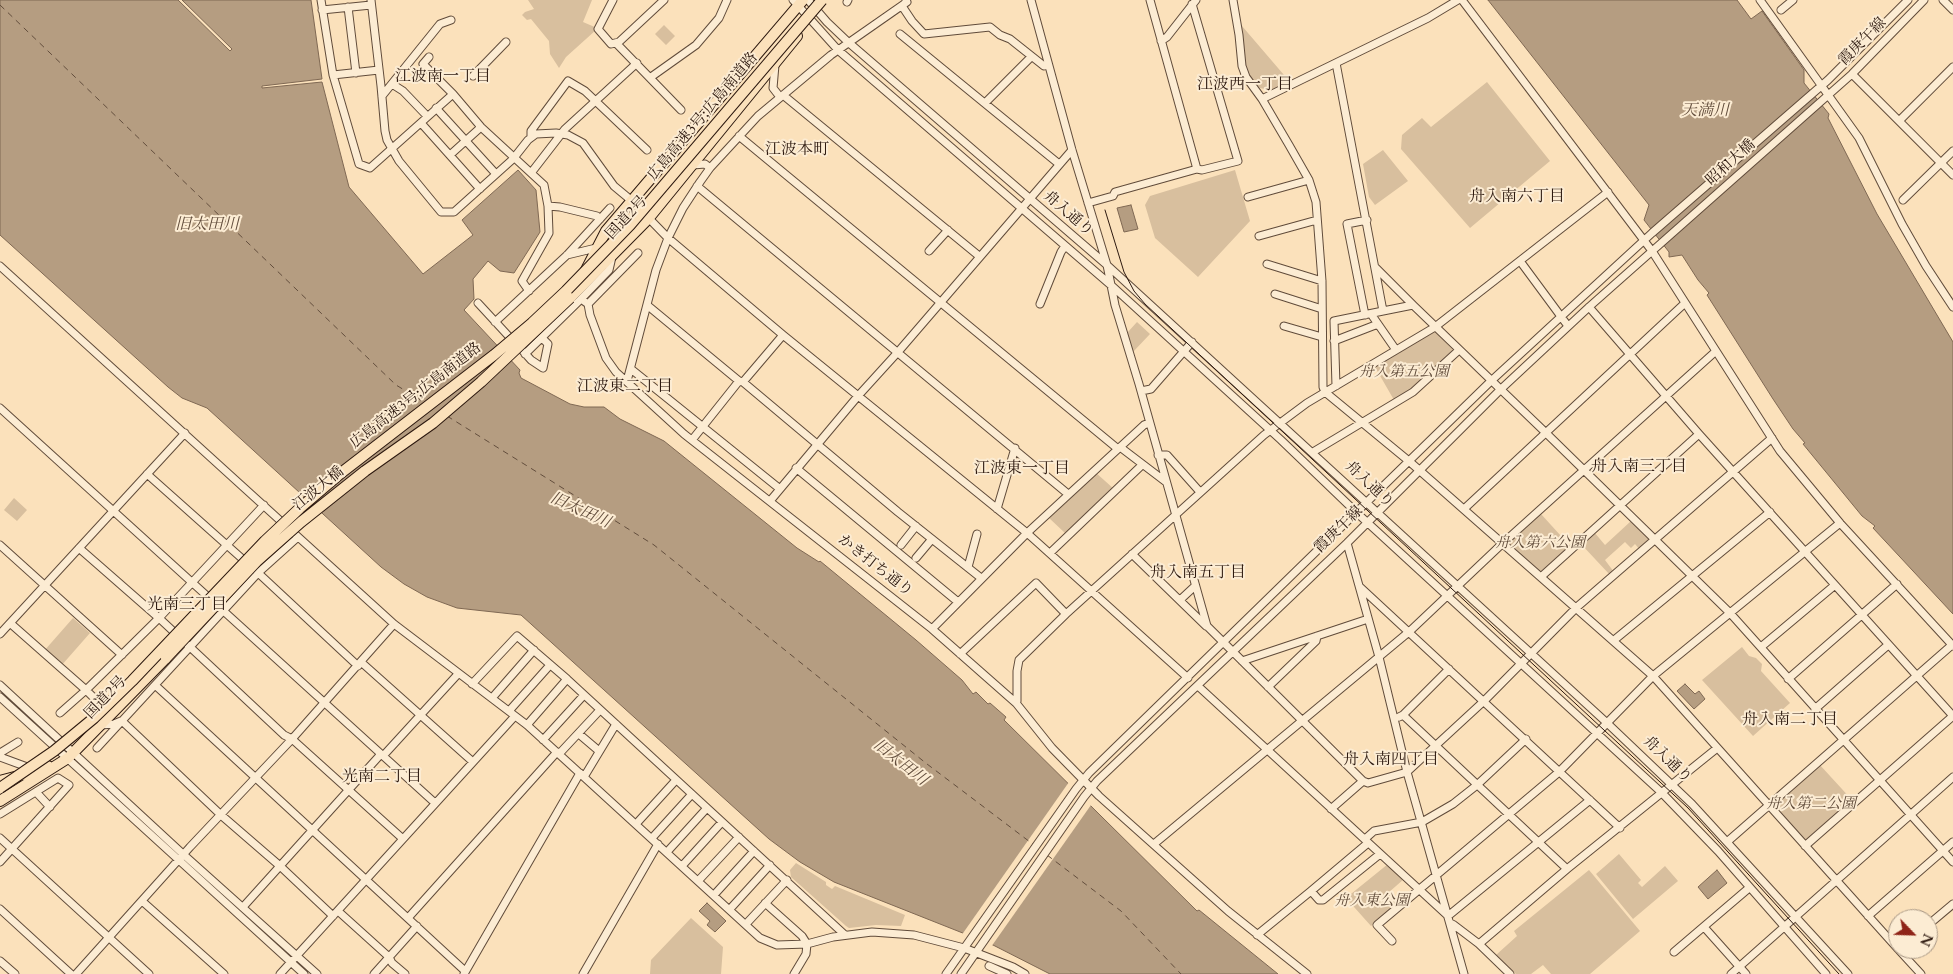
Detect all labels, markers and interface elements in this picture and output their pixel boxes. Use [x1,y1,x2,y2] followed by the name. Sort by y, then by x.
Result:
[1835,14,1891,70] street label: 霞庚午線
[644,49,762,185] street label: 広島高速3号;広島南道路
[395,67,491,87] district label: 江波南一丁目
[1197,75,1293,95] district label: 江波西一丁目
[1681,101,1729,121] water label: 天満川
[1703,136,1759,190] street label: 昭和大橋
[765,140,829,160] district label: 江波本町
[1469,187,1565,207] district label: 舟入南六丁目
[1039,188,1097,240] street label: 舟入通り
[602,193,652,243] street label: 国道2号
[175,215,239,235] water label: 旧太田川
[347,339,485,453] street label: 広島高速3号;広島南道路
[1359,364,1449,382] park label: 舟入第五公園
[577,377,673,397] district label: 江波東二丁目
[1591,457,1687,477] district label: 舟入南三丁目
[1341,458,1397,512] street label: 舟入通り
[974,459,1070,479] district label: 江波東一丁目
[290,463,348,515] street label: 江波大橋
[547,489,613,533] water label: 旧太田川
[1311,503,1367,557] street label: 霞庚午線
[834,531,916,601] street label: かき打ち通り
[1495,535,1585,553] park label: 舟入第六公園
[1150,563,1246,583] district label: 舟入南五丁目
[147,595,227,615] district label: 光南三丁目
[81,673,131,723] street label: 国道2号
[1742,710,1838,730] district label: 舟入南二丁目
[1639,733,1695,787] street label: 舟入通り
[869,736,931,790] water label: 旧太田川
[1343,750,1439,770] district label: 舟入南四丁目
[342,767,422,787] district label: 光南二丁目
[1766,796,1856,814] park label: 舟入第二公園
[1335,893,1409,911] park label: 舟入東公園
[1888,909,1938,959] north arrow
[1915,930,1937,949] text: N

